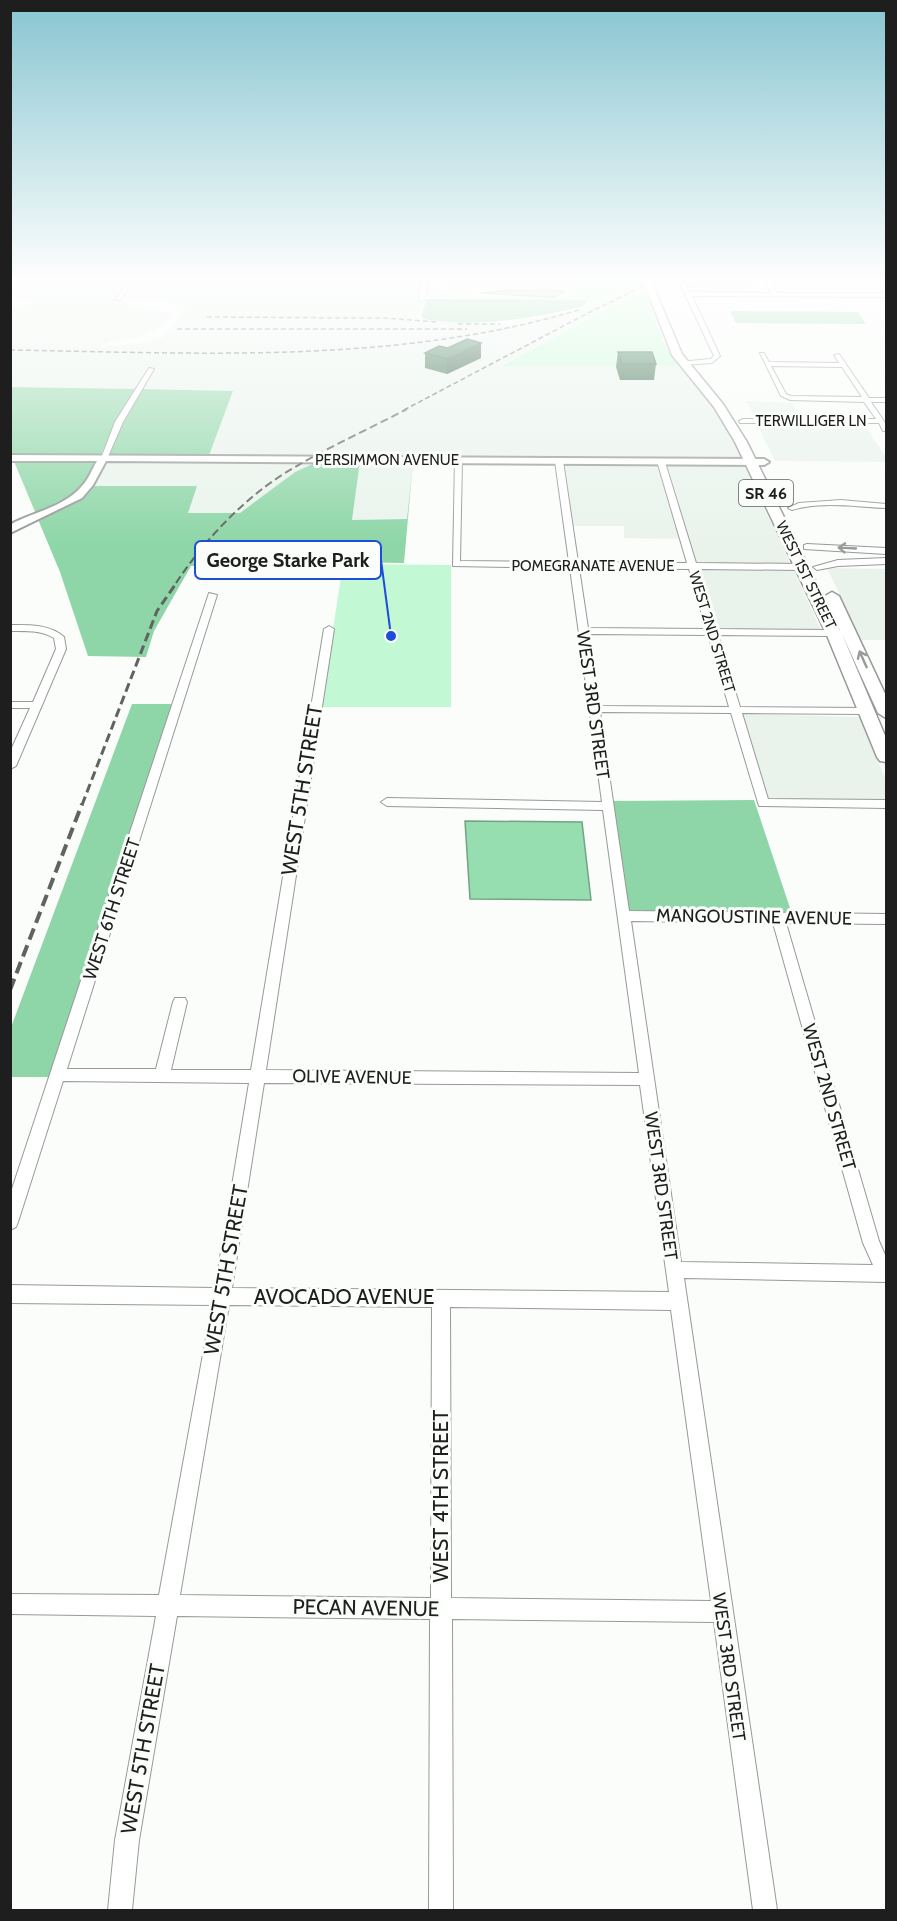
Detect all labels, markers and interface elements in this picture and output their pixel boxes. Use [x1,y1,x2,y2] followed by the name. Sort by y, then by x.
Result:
[755,412,867,430] street label: TERWILLIGER LN
[315,451,459,469] street label: PERSIMMON AVENUE
[739,480,793,506] road number: SR 46
[772,518,840,632] street label: WEST 1ST STREET
[195,541,381,579] callout: George Starke Park
[837,543,857,554] one-way arrow
[207,548,370,572] text: George Starke Park
[511,557,675,575] street label: POMEGRANATE AVENUE
[685,569,739,695] street label: WEST 2ND STREET
[572,630,614,781] street label: WEST 3RD STREET
[857,651,868,669] one-way arrow
[276,703,327,877] street label: WEST 5TH STREET
[79,835,145,983] street label: WEST 6TH STREET
[656,904,852,930] street label: MANGOUSTINE AVENUE
[798,1021,860,1173] street label: WEST 2ND STREET
[292,1065,412,1089] street label: OLIVE AVENUE
[640,1111,682,1262] street label: WEST 3RD STREET
[198,1183,253,1357] street label: WEST 5TH STREET
[254,1284,434,1309] street label: AVOCADO AVENUE
[428,1410,453,1582] street label: WEST 4TH STREET
[708,1592,750,1743] street label: WEST 3RD STREET
[292,1594,440,1621] street label: PECAN AVENUE
[115,1662,170,1836] street label: WEST 5TH STREET

